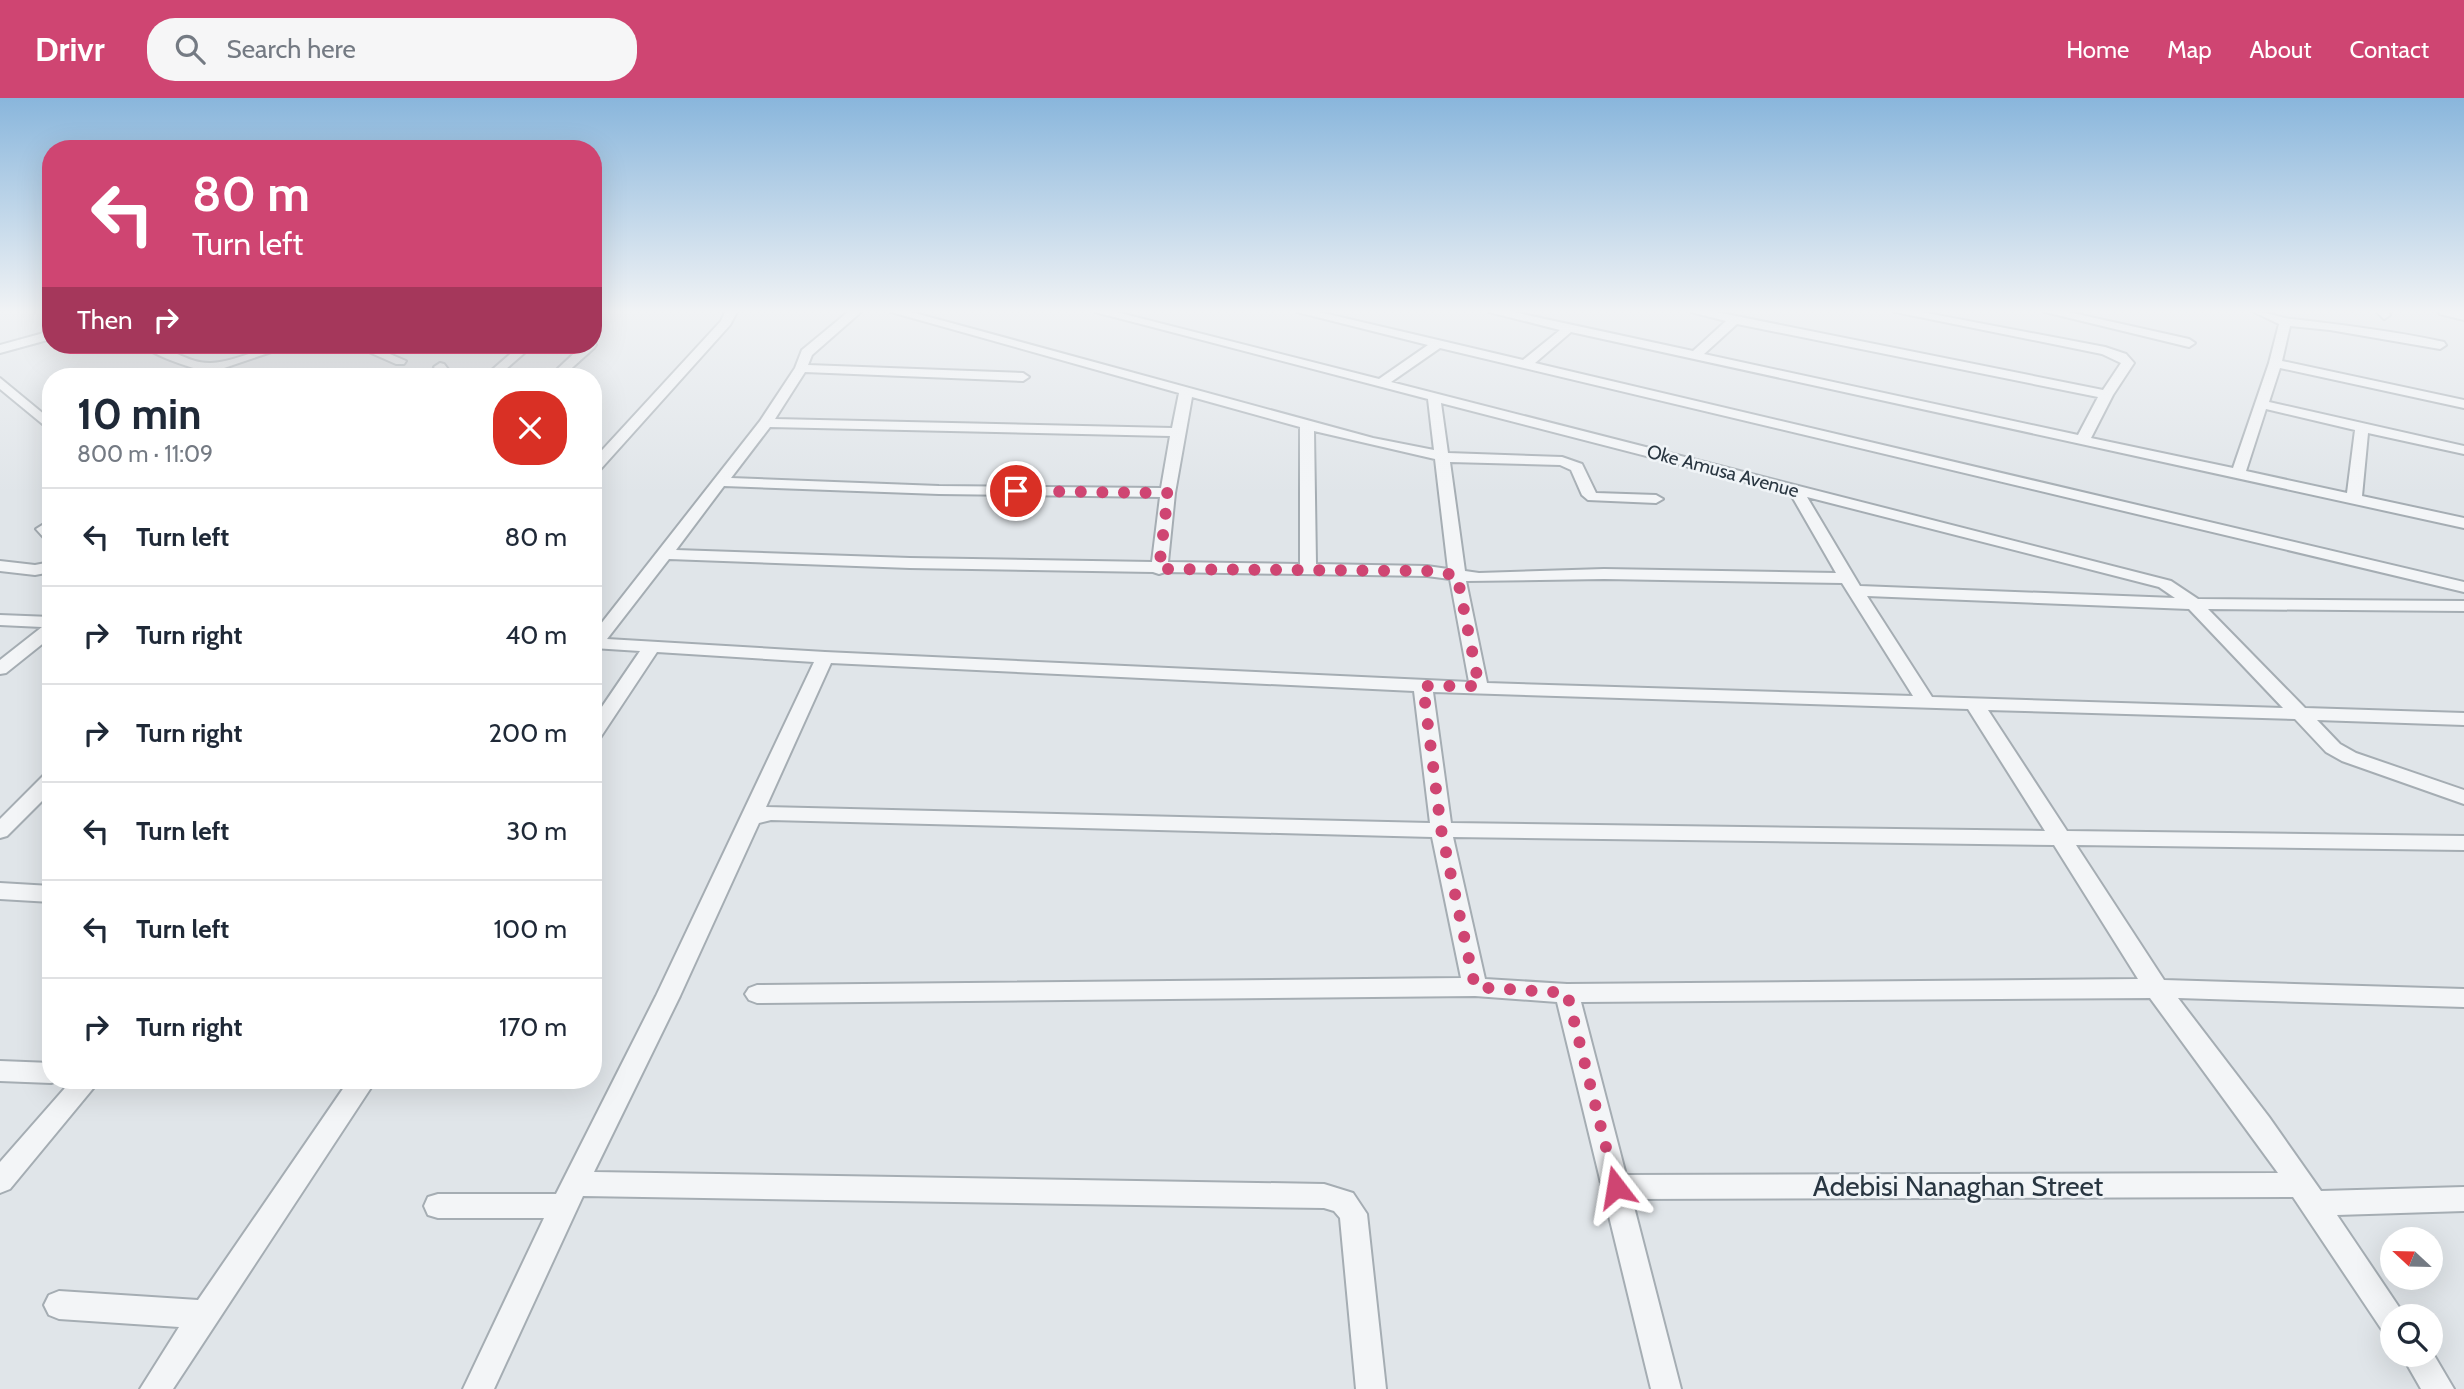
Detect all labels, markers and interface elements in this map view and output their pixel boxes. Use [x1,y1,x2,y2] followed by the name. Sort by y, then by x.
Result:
[147,18,637,81] search box
[35,29,105,69] text: Drivr
[171,30,209,68] icon: search
[227,33,356,65] text: Search here
[2066,35,2129,64] text: Home
[2167,35,2212,64] text: Map
[2250,35,2312,64] text: About
[2350,35,2429,64] text: Contact
[192,164,310,223] text: 80 m
[77,168,168,259] icon: left
[192,224,303,263] text: Turn left
[147,301,185,339] icon: right
[77,304,133,336] text: Then
[77,388,201,440] text: 10 min
[493,391,567,465] button: close
[77,440,213,468] text: 800 m · 11:09
[1644,440,1802,502] street label: Oke Amusa Avenue
[986,461,1046,521] pin
[997,472,1035,510] icon: arrive
[77,518,115,556] icon: left
[136,521,229,553] text: Turn left
[504,521,567,553] text: 80 m
[77,616,115,654] icon: right
[136,619,242,651] text: Turn right
[505,619,567,651] text: 40 m
[77,714,115,752] icon: right
[136,717,242,749] text: Turn right
[488,717,567,749] text: 200 m
[77,812,115,850] icon: left
[136,815,229,847] text: Turn left
[506,815,567,847] text: 30 m
[77,910,115,948] icon: left
[136,913,229,945] text: Turn left
[494,913,567,945] text: 100 m
[77,1008,115,1046] icon: right
[136,1011,242,1043] text: Turn right
[499,1011,567,1043] text: 170 m
[1579,1150,1653,1224] position arrow
[1813,1169,2103,1203] street label: Adebisi Nanaghan Street
[2380,1227,2443,1290] north arrow
[2380,1227,2443,1367] map controls
[2380,1304,2443,1367] button: search

